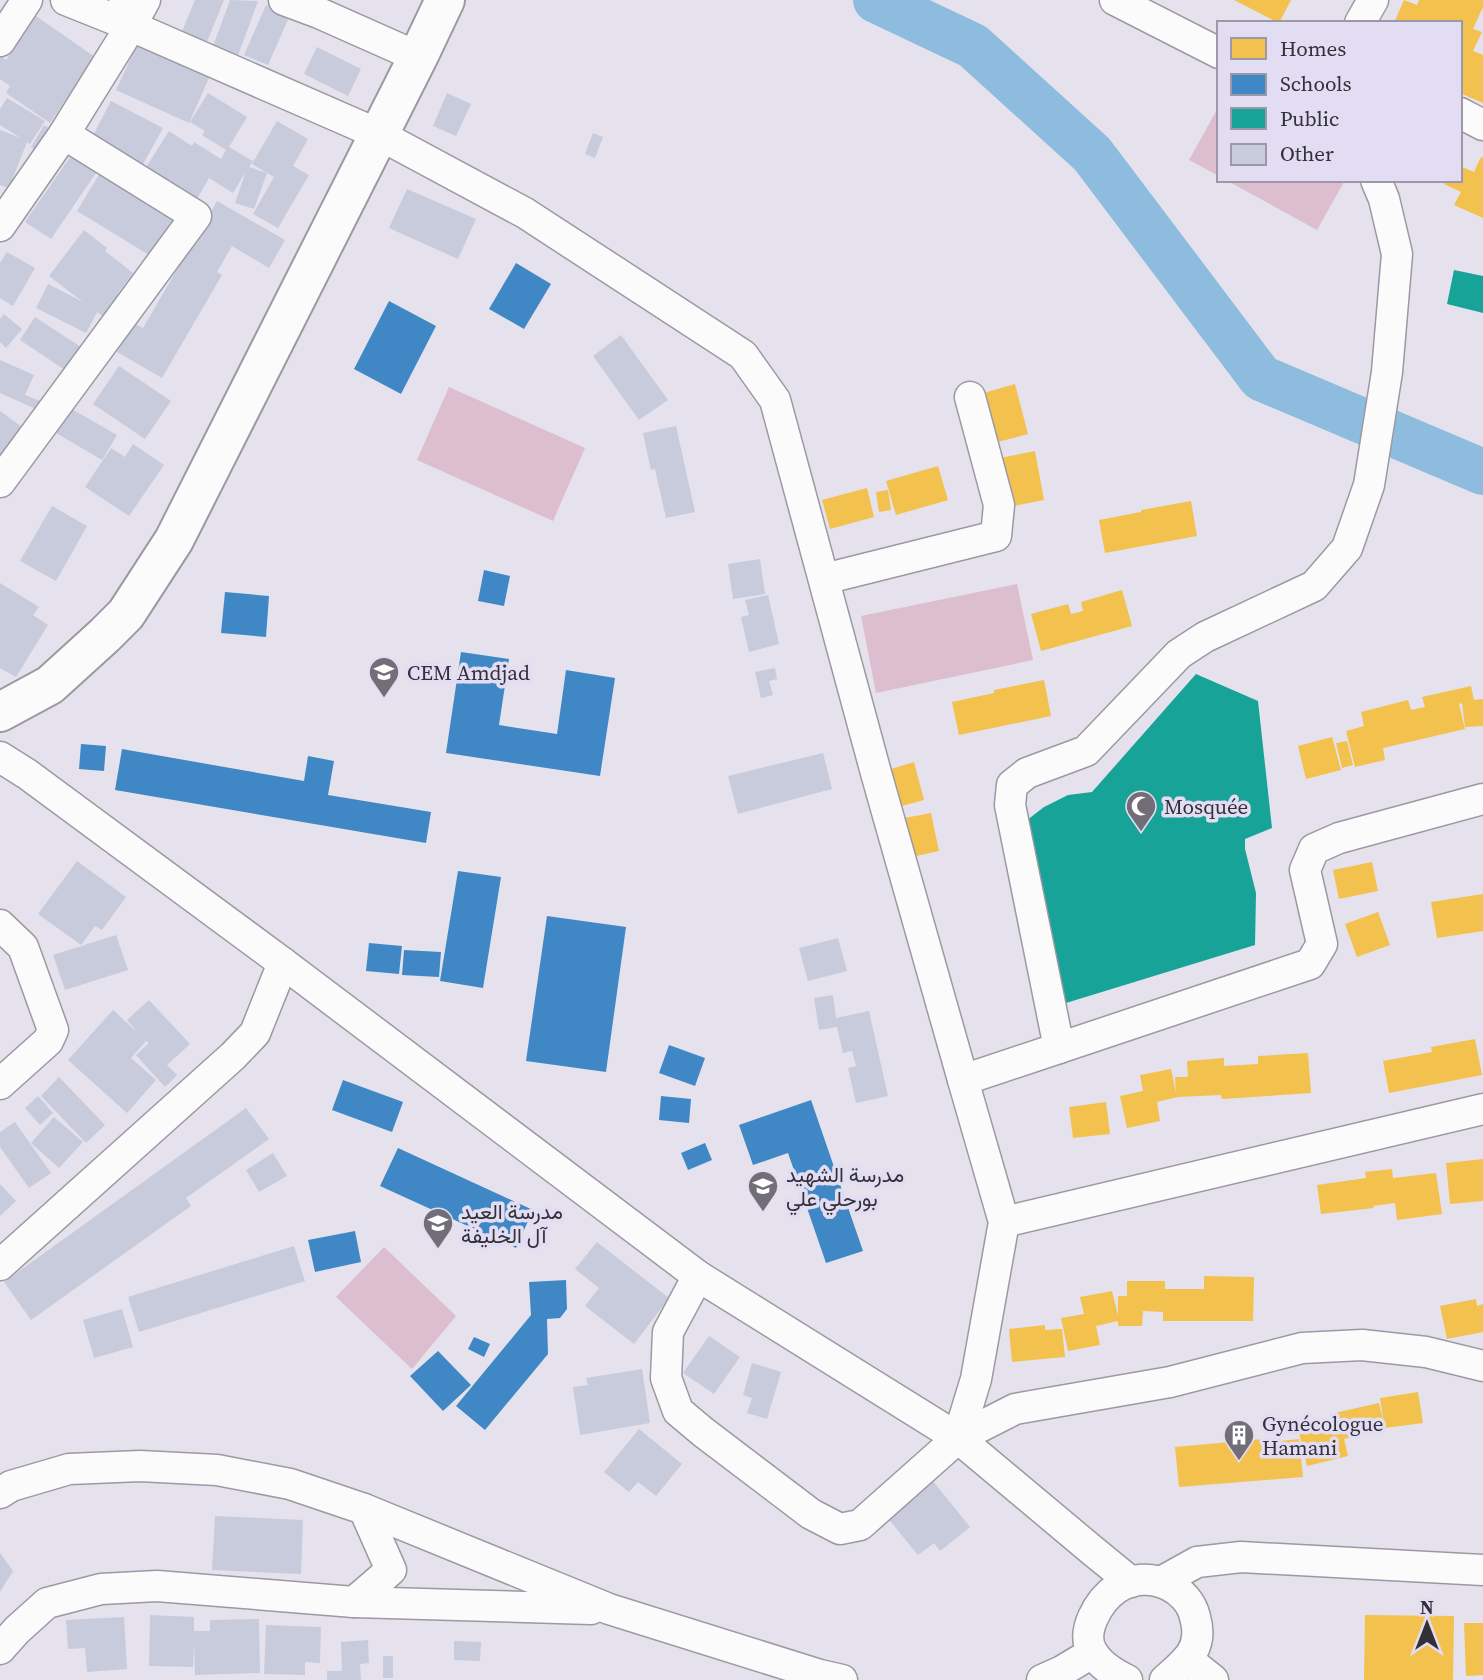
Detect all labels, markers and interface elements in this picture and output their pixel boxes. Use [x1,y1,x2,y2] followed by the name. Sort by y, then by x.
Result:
[1217,21,1462,182] legend
[1280,34,1346,63] text: Homes
[1280,69,1352,98] text: Schools
[1280,104,1339,133] text: Public
[1280,139,1334,168] text: Other
[367,655,401,699] school or university icon: CEM Amdjad
[407,658,530,687] place label: CEM Amdjad
[1124,789,1158,833] mosque icon: Mosquée
[1164,792,1248,821] place label: Mosquée
[786,1160,904,1216] place label: مدرسة الشهيد بورحلي علي
[746,1169,780,1213] school or university icon: مدرسة الشهيد بورحلي علي
[461,1197,563,1250] place label: مدرسة العيد آل الخليفة
[421,1206,455,1250] school or university icon: مدرسة العيد آل الخليفة
[1262,1409,1384,1462] place label: Gynécologue Hamani
[1222,1418,1256,1462] building icon: Gynécologue Hamani
[1392,1589,1462,1659] north arrow
[1420,1594,1434,1620] text: N

